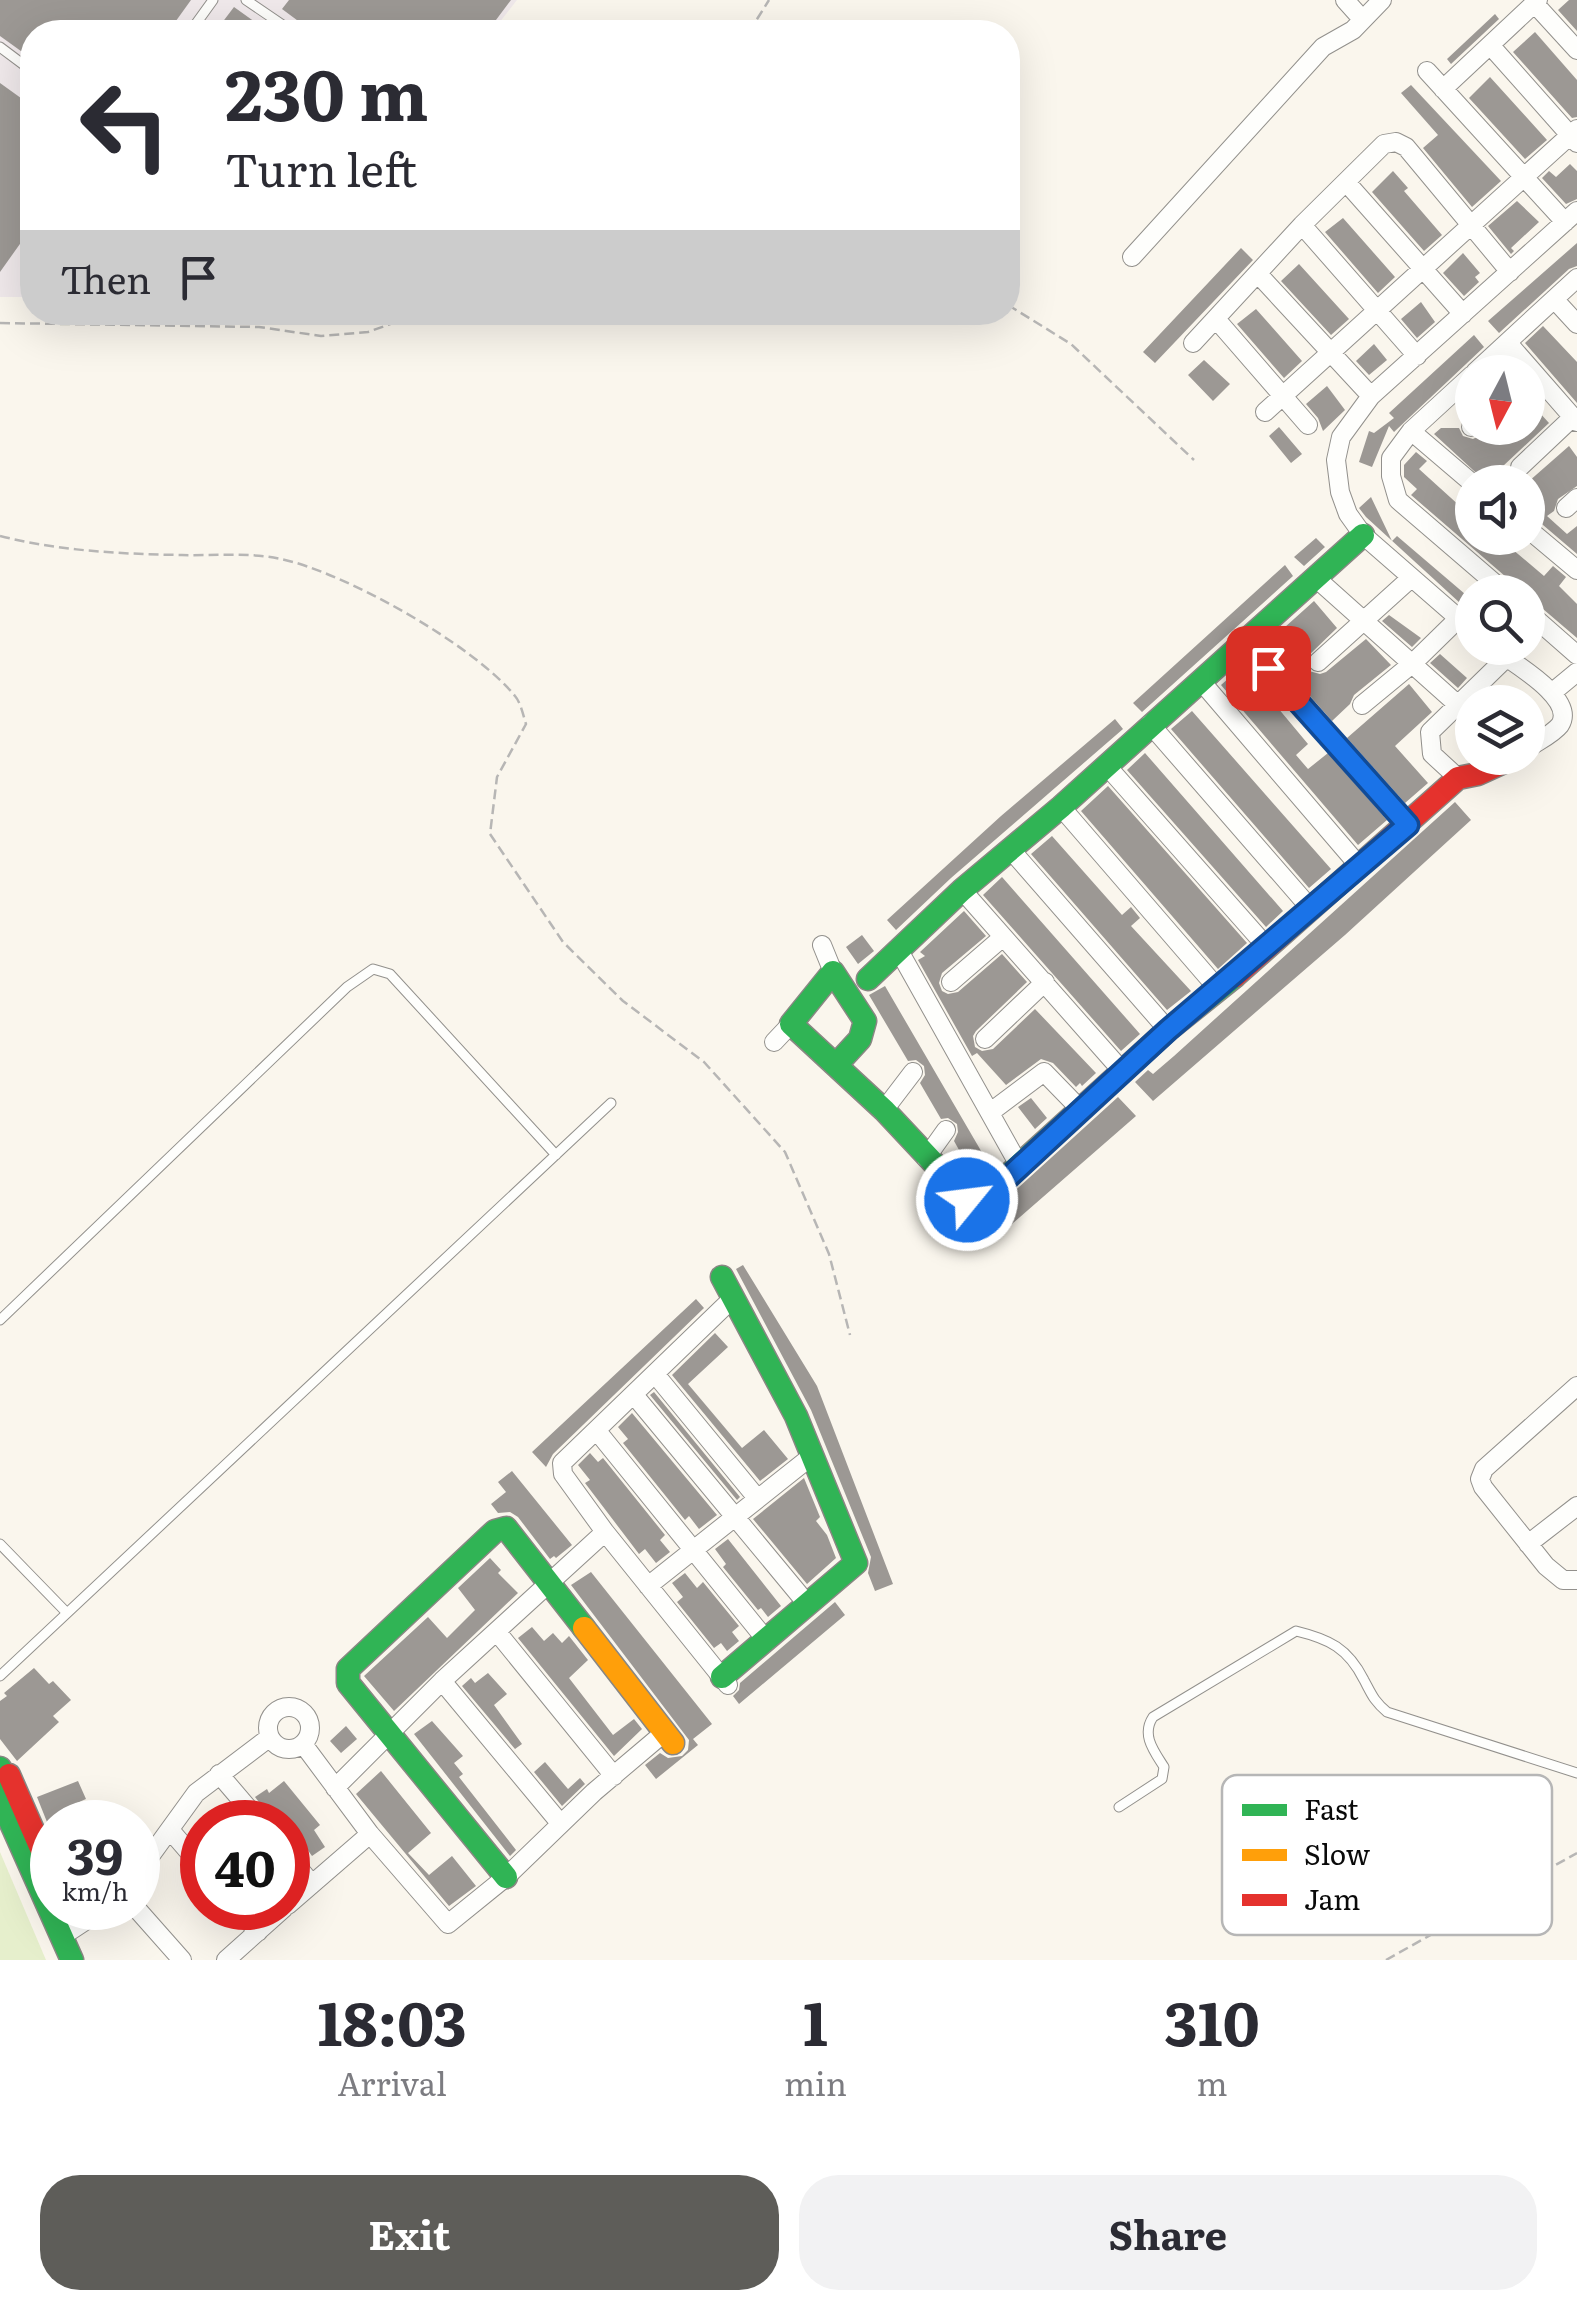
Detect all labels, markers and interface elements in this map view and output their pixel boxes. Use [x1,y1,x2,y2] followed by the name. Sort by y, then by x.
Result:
[225,39,429,143] text: 230 m
[60,60,190,190] icon: left
[225,134,417,201] text: Turn left
[60,249,151,306] text: Then
[171,250,226,305] icon: arrive
[1455,355,1545,445] north arrow
[1455,355,1545,775] map controls
[1455,465,1545,555] button: sound
[1455,575,1545,665] button: search
[1226,626,1311,711] pin
[1241,641,1296,696] icon: arrive
[1455,685,1545,775] button: layers
[915,1148,1019,1252] position arrow
[1222,1775,1552,1935] legend
[1304,1787,1359,1829] text: Fast
[180,1800,310,1930] speed limit sign: 40
[67,1816,123,1890] text: 39
[1304,1832,1370,1874] text: Slow
[62,1872,128,1909] text: km/h
[1304,1877,1360,1919] text: Jam
[317,1975,467,2064] text: 18:03
[803,1975,828,2064] text: 1
[1164,1975,1260,2064] text: 310
[337,2058,447,2106] text: Arrival
[784,2058,847,2106] text: min
[1196,2058,1227,2106] text: m
[40,2175,779,2290] button: Exit
[799,2175,1537,2290] button: Share

